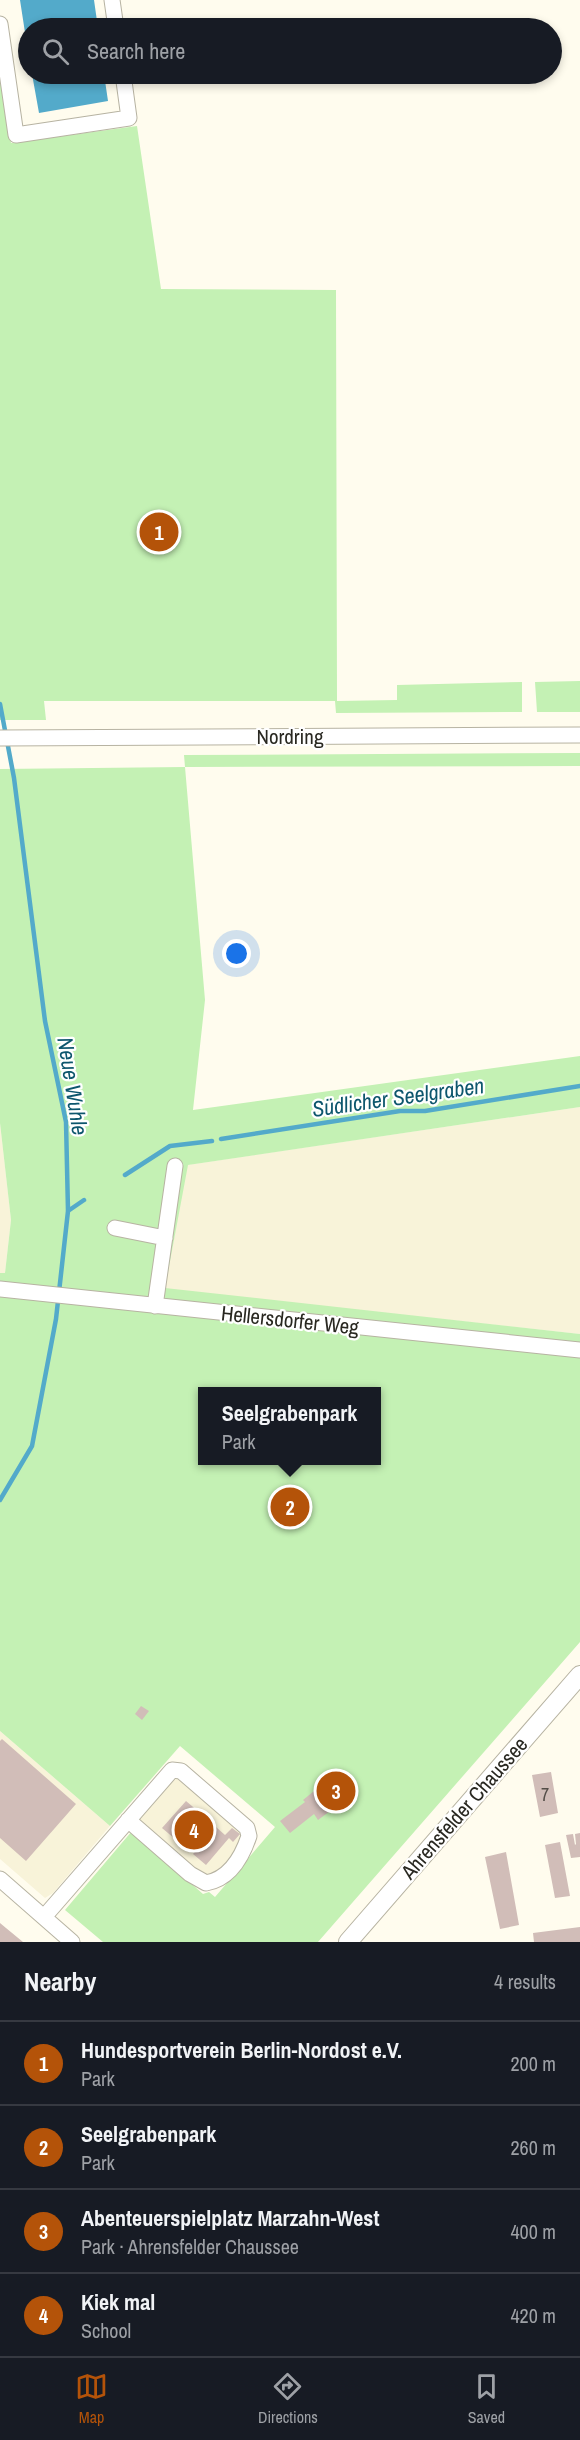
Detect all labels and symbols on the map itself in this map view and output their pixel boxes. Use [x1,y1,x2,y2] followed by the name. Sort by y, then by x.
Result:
[140,510,178,554] pin: 1
[257,722,324,751] street label: Nordring
[222,939,251,968] your location
[50,1035,96,1137] water label: Neue Wuhle
[310,1070,486,1124] water label: Südlicher Seelgraben
[220,1298,361,1342] street label: Hellersdorfer Weg
[270,1484,310,1530] pin: 2
[393,1731,534,1886] street label: Ahrensfelder Chaussee
[316,1768,356,1814] pin: 3
[541,1782,549,1807] house number: 7
[174,1808,214,1852] pin: 4

